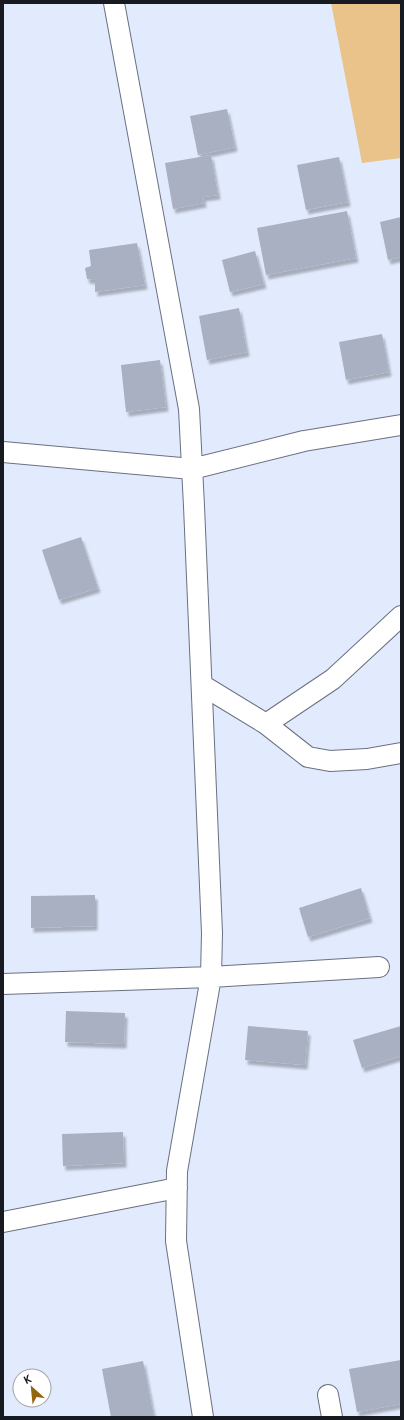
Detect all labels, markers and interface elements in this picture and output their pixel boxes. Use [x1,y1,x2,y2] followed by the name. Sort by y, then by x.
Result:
[12,1368,52,1408] north arrow
[21,1371,34,1387] text: K

